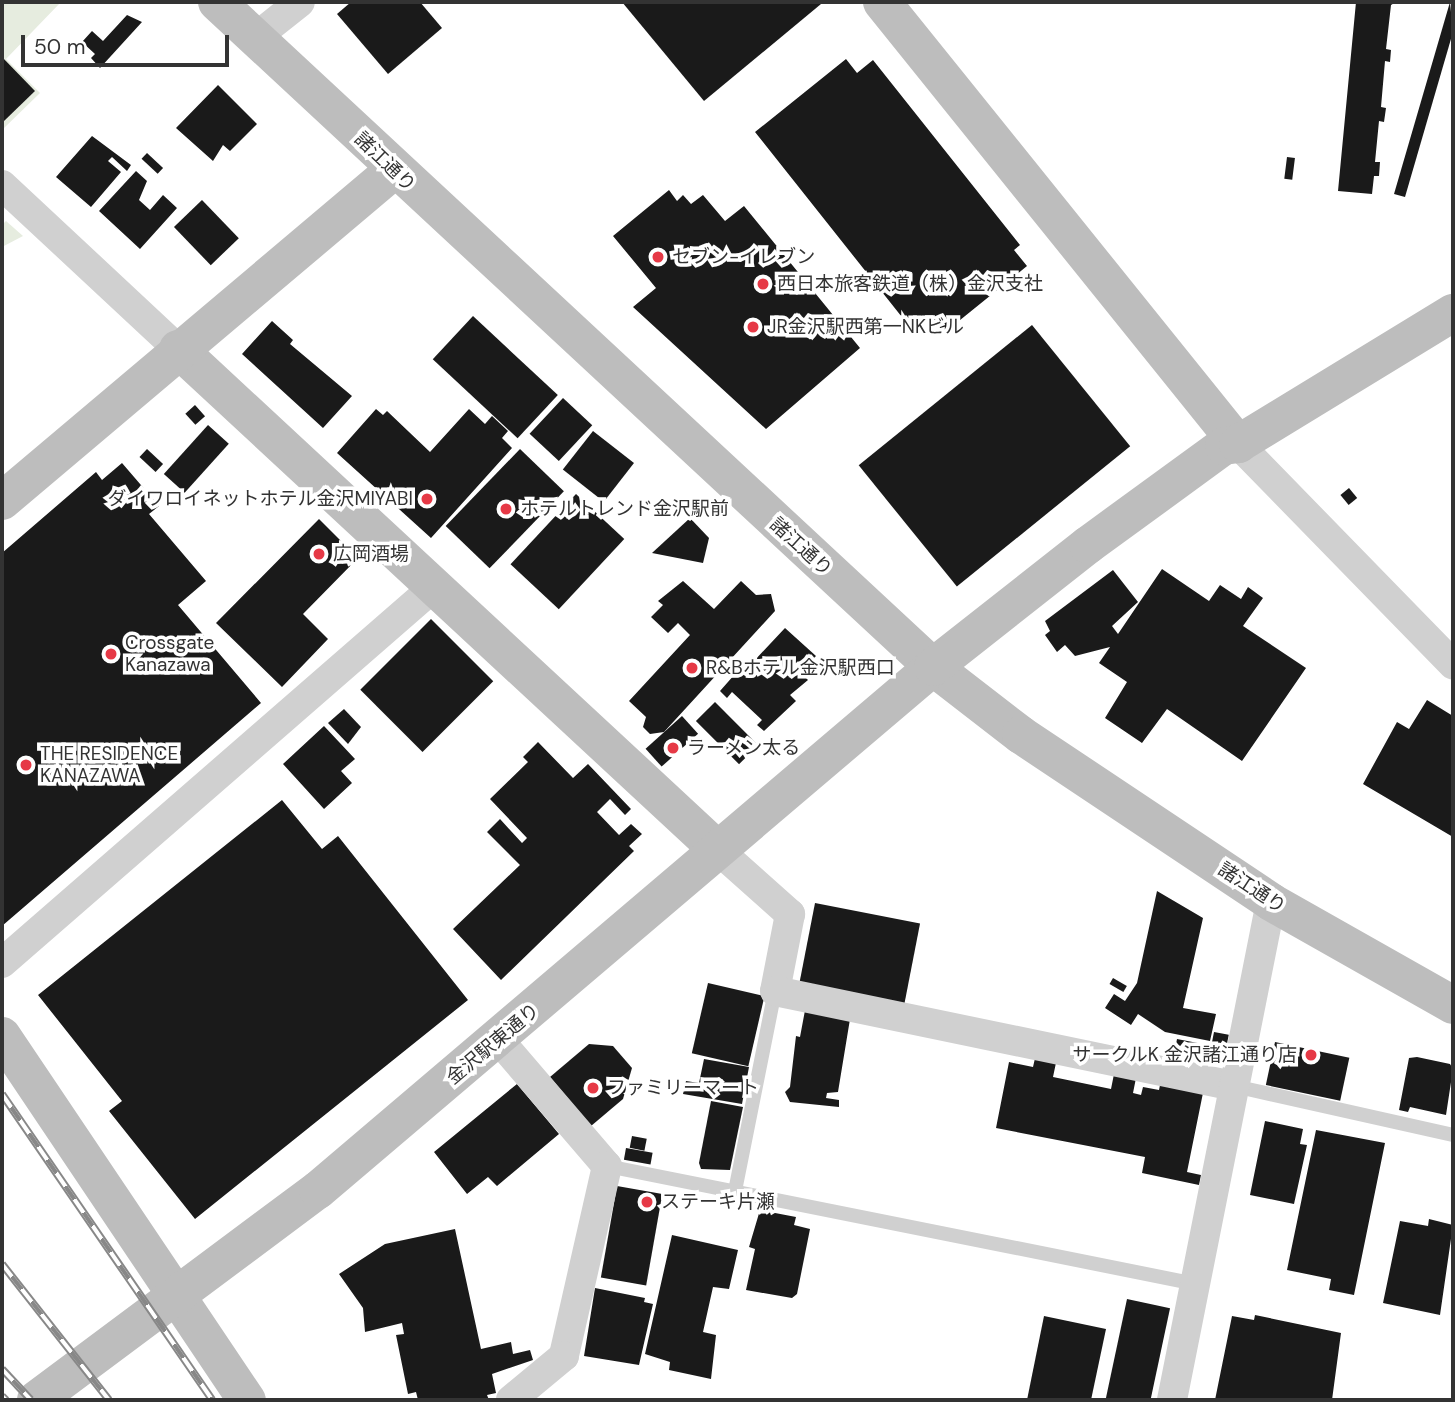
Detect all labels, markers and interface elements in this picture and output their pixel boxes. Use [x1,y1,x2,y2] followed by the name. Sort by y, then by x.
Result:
[24,21,233,65] scale bar
[34,33,85,61] text: 50 m
[350,127,420,197] street label: 諸江通り
[672,246,815,268] place label: セブン-イレブン
[650,249,666,265] marker: セブン-イレブン
[777,273,1043,295] place label: 西日本旅客鉄道（株）金沢支社
[755,276,771,292] marker: 西日本旅客鉄道（株）金沢支社
[767,316,964,338] place label: JR金沢駅西第一NKビル
[745,319,761,335] marker: JR金沢駅西第一NKビル
[107,488,413,510] place label: ダイワロイネットホテル金沢MIYABI
[419,491,435,507] marker: ダイワロイネットホテル金沢MIYABI
[520,498,729,520] place label: ホテルトレンド金沢駅前
[498,501,514,517] marker: ホテルトレンド金沢駅前
[765,513,837,581] street label: 諸江通り
[333,543,409,565] place label: 広岡酒場
[311,546,327,562] marker: 広岡酒場
[125,632,214,676] place label: Crossgate Kanazawa
[103,646,119,662] marker: Crossgate Kanazawa
[706,657,895,679] place label: R&Bホテル金沢駅西口
[684,660,700,676] marker: R&Bホテル金沢駅西口
[687,737,801,759] place label: ラーメン太る
[665,740,681,756] marker: ラーメン太る
[40,743,178,787] place label: THE RESIDENCE KANAZAWA
[18,757,34,773] marker: THE RESIDENCE KANAZAWA
[1214,858,1290,918] street label: 諸江通り
[442,999,544,1089] street label: 金沢駅東通り
[1072,1044,1297,1066] place label: サークルK 金沢諸江通り店
[1303,1047,1319,1063] marker: サークルK 金沢諸江通り店
[607,1077,759,1099] place label: ファミリーマート
[585,1080,601,1096] marker: ファミリーマート
[661,1191,775,1213] place label: ステーキ片瀬
[639,1194,655,1210] marker: ステーキ片瀬

